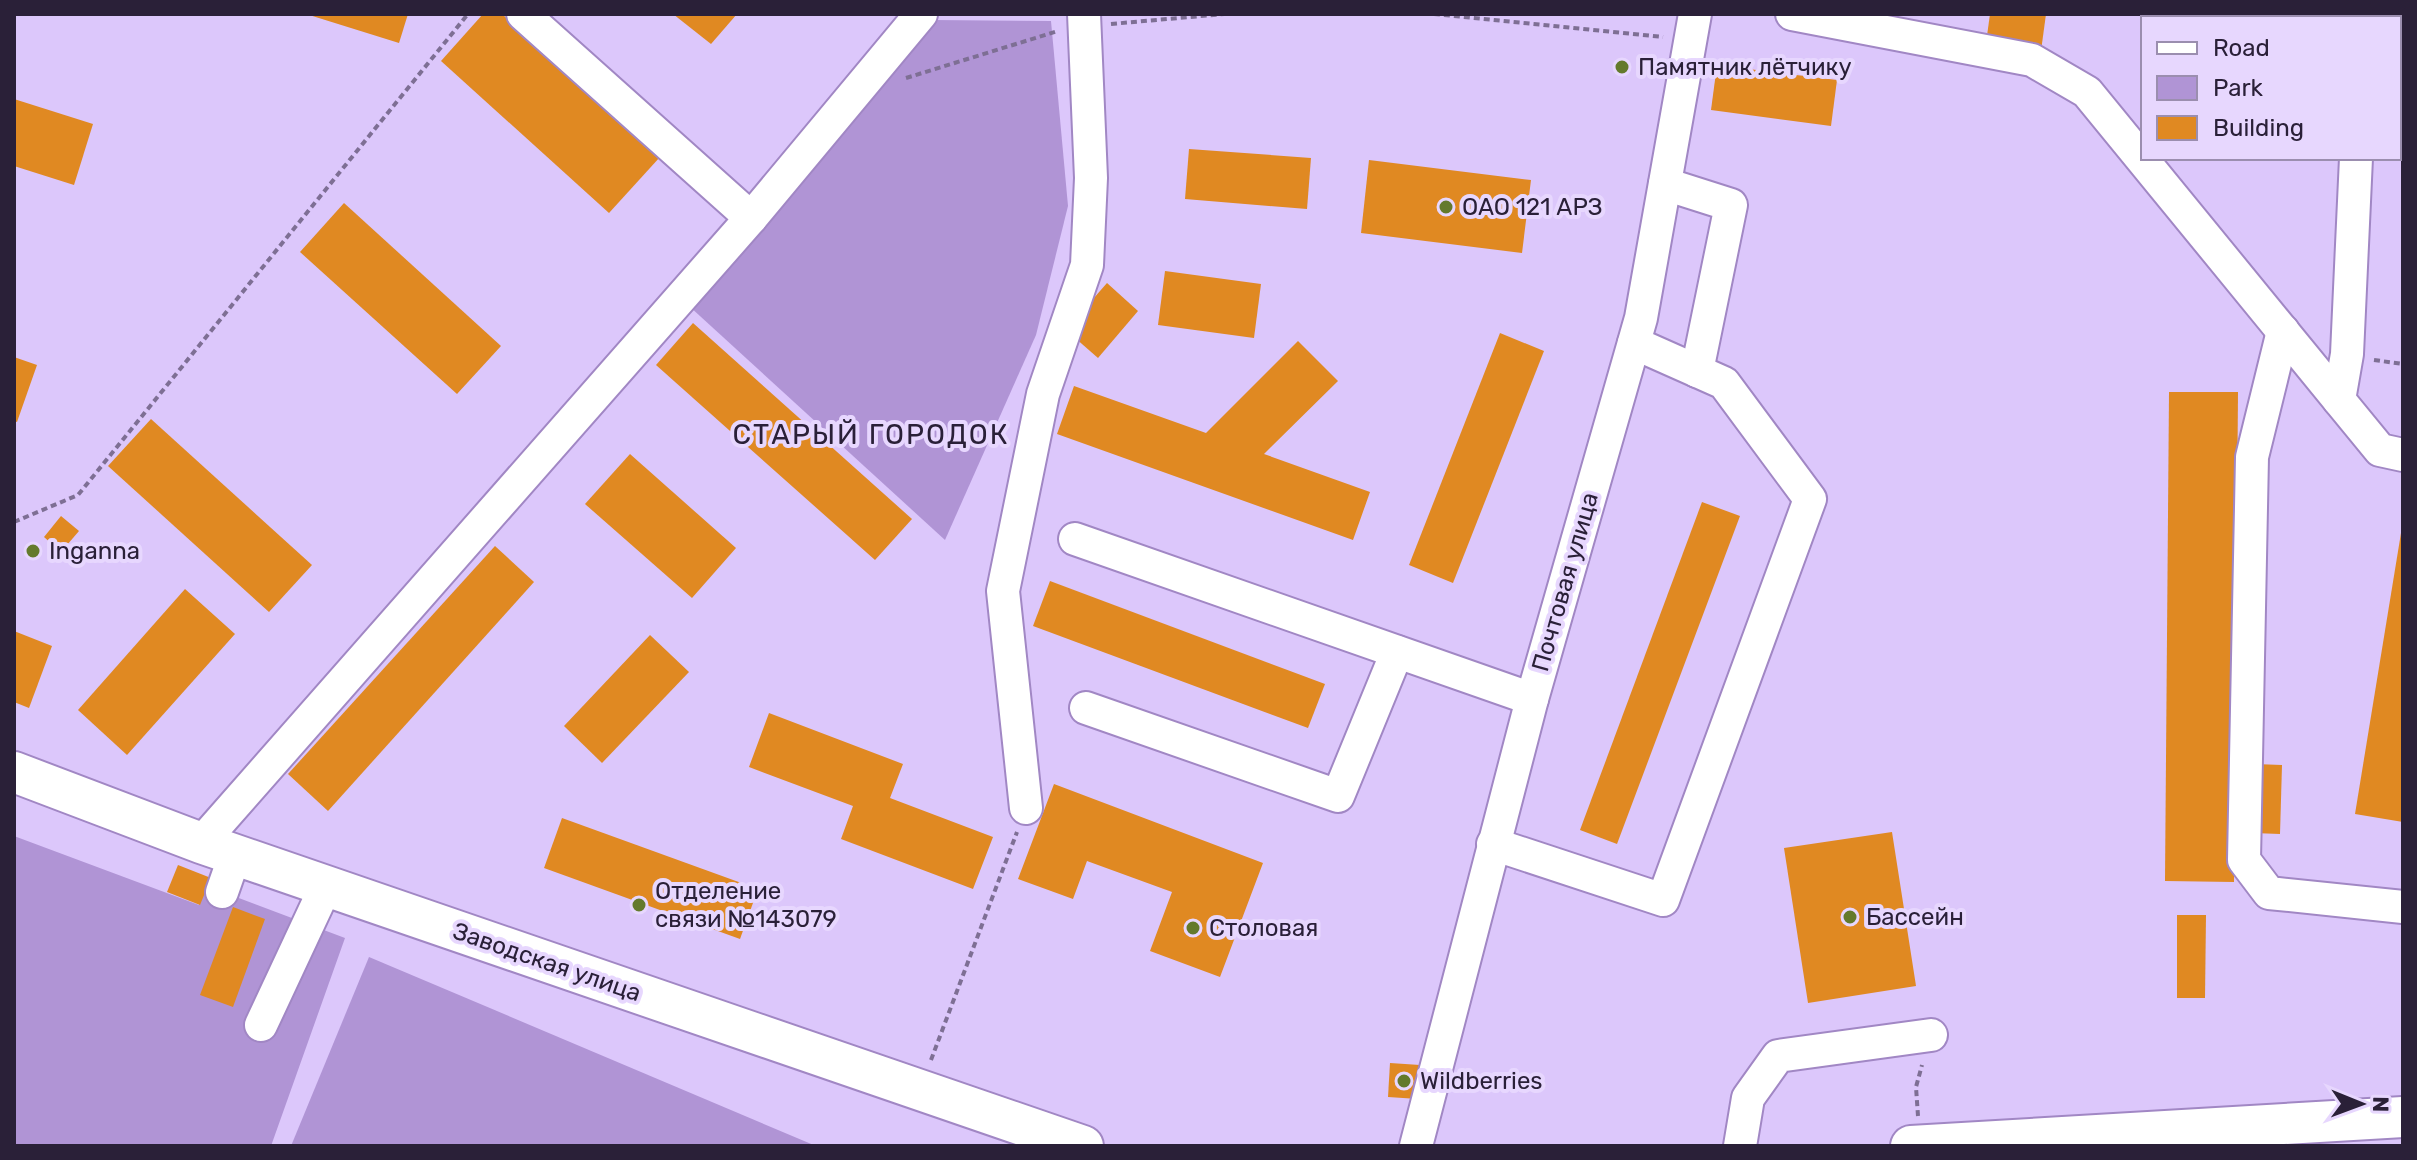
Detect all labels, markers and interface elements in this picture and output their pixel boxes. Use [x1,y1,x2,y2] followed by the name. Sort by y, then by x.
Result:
[2141,16,2401,160] legend
[2213,34,2270,62] text: Road
[1638,53,1852,81] place label: Памятник лётчику
[1613,58,1631,76] marker: Памятник лётчику
[2213,74,2264,102] text: Park
[2213,114,2304,142] text: Building
[1462,193,1603,221] place label: OAO 121 АРЗ
[1437,198,1455,216] marker: OAO 121 АРЗ
[732,418,1010,451] district label: СТАРЫЙ ГОРОДОК
[1526,489,1604,675] street label: Почтовая улица
[49,537,140,565] place label: Inganna
[24,542,42,560] marker: Inganna
[655,877,837,933] place label: Отделение связи №143079
[630,896,648,914] marker: Отделение связи №143079
[1866,903,1964,931] place label: Бассейн
[1841,908,1859,926] marker: Бассейн
[1209,914,1318,942] place label: Столовая
[449,917,645,1007] street label: Заводская улица
[1184,919,1202,937] marker: Столовая
[2321,1064,2401,1144] north arrow
[1420,1067,1543,1095] place label: Wildberries
[1395,1072,1413,1090] marker: Wildberries
[2367,1096,2394,1112] text: N

